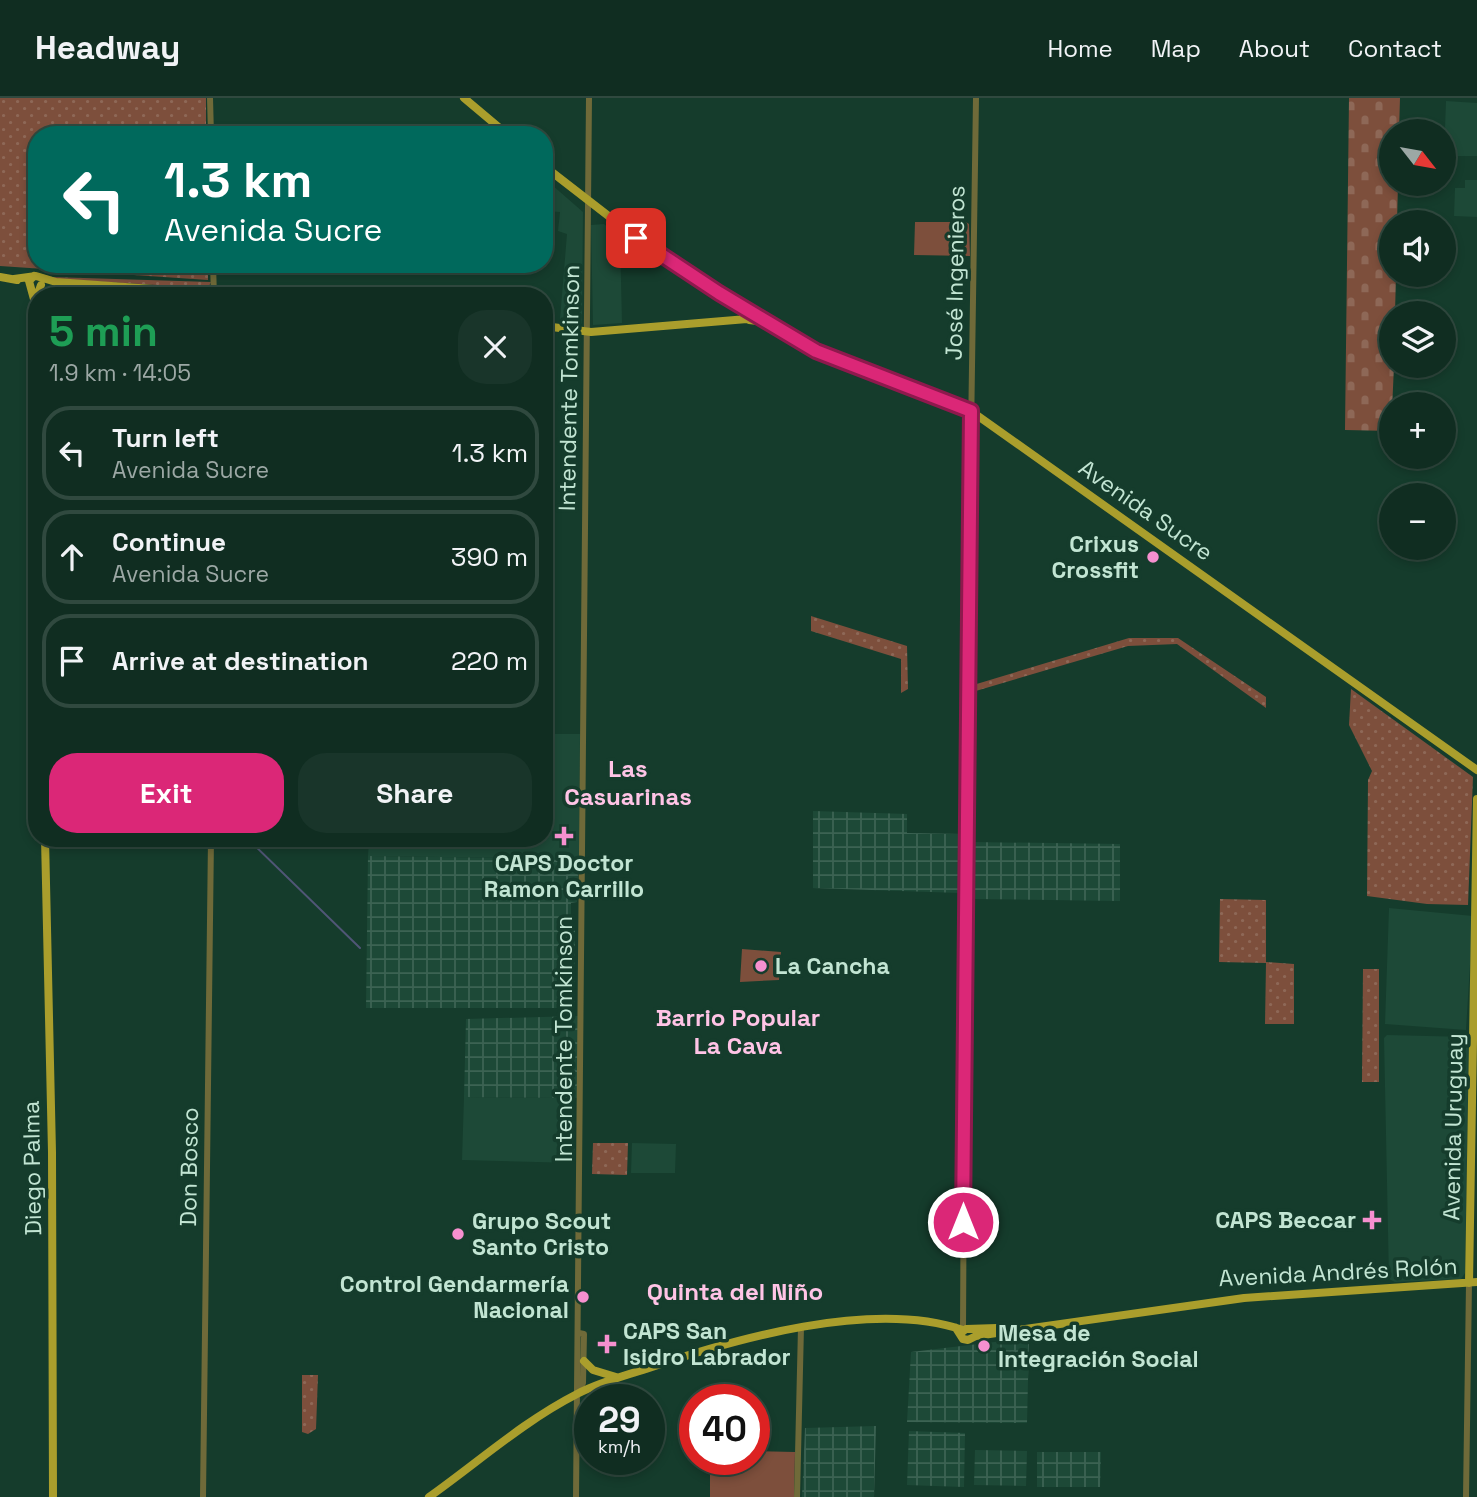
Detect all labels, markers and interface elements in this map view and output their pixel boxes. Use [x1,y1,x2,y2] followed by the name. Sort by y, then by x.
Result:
[35,27,180,69] text: Headway
[1047,33,1113,64] text: Home
[1151,33,1201,64] text: Map
[1239,33,1310,64] text: About
[1348,33,1442,64] text: Contact
[1379,119,1456,196] north arrow
[1379,119,1456,560] map controls
[164,149,312,211] text: 1.3 km
[49,154,140,245] icon: left
[938,185,972,361] street label: José Ingenieros
[606,208,666,268] pin
[164,210,383,250] text: Avenida Sucre
[1379,210,1456,287] button: sound
[617,219,655,257] icon: arrive
[552,265,586,511] street label: Intendente Tomkinson
[1379,301,1456,378] button: layers
[49,305,158,358] text: 5 min
[458,310,532,384] button: close
[49,358,191,388] text: 1.9 km · 14:05
[1379,392,1456,469] button: +
[112,421,219,455] text: Turn left
[53,434,91,472] icon: left
[452,436,528,470] text: 1.3 km
[1073,453,1219,567] street label: Avenida Sucre
[112,455,269,485] text: Avenida Sucre
[1379,483,1456,560] button: −
[112,525,226,559] text: Continue
[1052,529,1139,585] place label: Crixus Crossfit
[53,538,91,576] icon: ahead
[451,540,528,574] text: 390 m
[1145,549,1161,565] marker: Crixus Crossfit
[112,559,269,589] text: Avenida Sucre
[53,642,91,680] icon: arrive
[112,644,369,678] text: Arrive at destination
[451,644,528,678] text: 220 m
[49,753,284,833] button: Exit
[298,753,532,833] button: Share
[564,753,692,812] district label: Las Casuarinas
[554,826,574,846] marker: CAPS Doctor Ramon Carrillo
[484,848,644,904] place label: CAPS Doctor Ramon Carrillo
[549,916,579,1162] street label: Intendente Tomkinson
[775,951,890,981] place label: La Cancha
[753,958,769,974] marker: La Cancha
[656,1002,820,1061] district label: Barrio Popular La Cava
[1436,1033,1470,1221] street label: Avenida Uruguay
[16,1100,48,1236] street label: Diego Palma
[173,1107,205,1227] street label: Don Bosco
[926,1185,1000,1259] position arrow
[1215,1205,1356,1235] place label: CAPS Beccar
[472,1206,611,1262] place label: Grupo Scout Santo Cristo
[1362,1210,1382,1230] marker: CAPS Beccar
[450,1226,466,1242] marker: Grupo Scout Santo Cristo
[1218,1251,1458,1293] street label: Avenida Andrés Rolón
[340,1269,569,1325] place label: Control Gendarmería Nacional
[647,1276,823,1307] district label: Quinta del Niño
[575,1289,591,1305] marker: Control Gendarmería Nacional
[623,1316,791,1372] place label: CAPS San Isidro Labrador
[998,1318,1199,1374] place label: Mesa de Integración Social
[597,1334,617,1354] marker: CAPS San Isidro Labrador
[976,1338,992,1354] marker: Mesa de Integración Social
[679,1384,770,1475] speed limit sign: 40
[598,1398,641,1442] text: 29
[598,1435,641,1458] text: km/h

